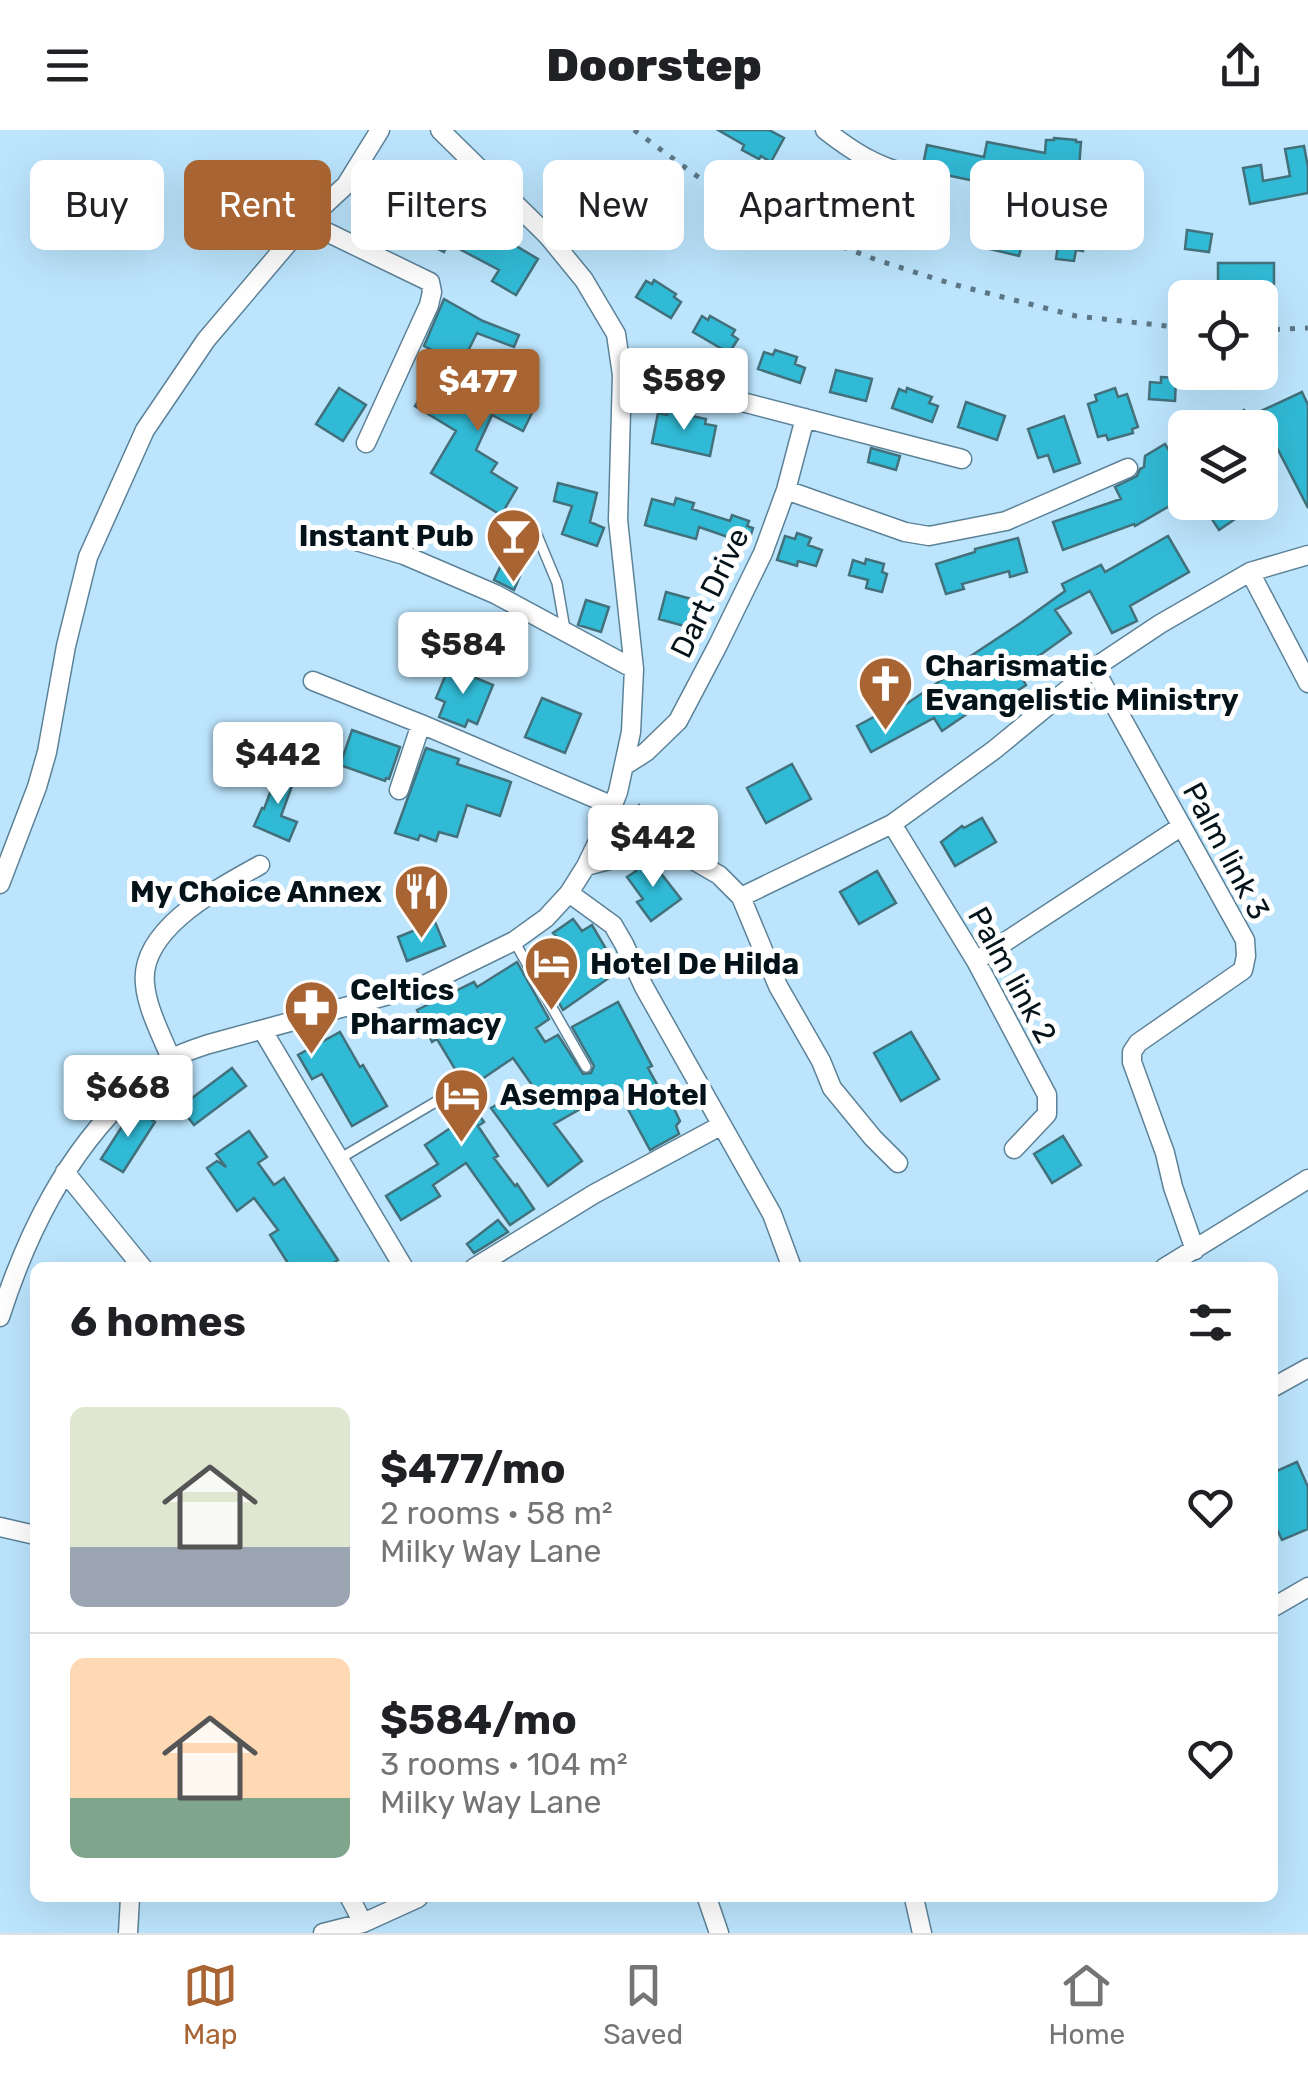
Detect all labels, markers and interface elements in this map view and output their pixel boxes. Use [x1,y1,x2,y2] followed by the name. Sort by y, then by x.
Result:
[40,38,95,93] icon: menu
[1213,38,1268,93] icon: share
[546,39,762,92] text: Doorstep
[30,160,164,250] chip: Buy
[184,160,331,250] chip: Rent
[351,160,523,250] chip: Filters
[543,160,684,250] chip: New
[704,160,950,250] chip: Apartment
[970,160,1144,250] chip: House
[1168,280,1278,520] map controls
[1168,280,1278,390] button: locate
[625,348,743,433] pin: $589
[419,349,537,434] pin: $477
[642,361,726,399] text: $589
[438,362,518,400] text: $477
[1168,410,1278,520] button: layers
[483,506,543,585] bar icon: Instant Pub
[299,518,474,554] place label: Instant Pub
[663,522,757,664] street label: Dart Drive
[404,612,522,697] pin: $584
[420,625,506,663] text: $584
[925,648,1239,718] place label: Charismatic Evangelistic Ministry
[856,653,916,732] church icon: Charismatic Evangelistic Ministry
[219,722,337,807] pin: $442
[235,735,321,773] text: $442
[1175,776,1277,926] street label: Palm link 3
[594,805,712,890] pin: $442
[610,818,696,856] text: $442
[391,862,451,941] restaurant icon: My Choice Annex
[130,874,382,910] place label: My Choice Annex
[960,901,1064,1049] street label: Palm link 2
[521,934,581,1013] hotel icon: Hotel De Hilda
[590,946,799,982] place label: Hotel De Hilda
[350,972,501,1042] place label: Celtics Pharmacy
[281,977,341,1056] pharmacy icon: Celtics Pharmacy
[69,1055,187,1140] pin: $668
[431,1065,491,1144] hotel icon: Asempa Hotel
[86,1068,170,1106] text: $668
[500,1077,707,1113] place label: Asempa Hotel
[1183,1295,1238,1350] icon: filters
[70,1297,246,1347] text: 6 homes
[380,1444,566,1494] text: $477/mo
[150,1447,270,1567] icon: home
[1183,1480,1238,1535] icon: heart
[380,1494,613,1532] text: 2 rooms · 58 m²
[380,1532,601,1570] text: Milky Way Lane
[380,1695,577,1745] text: $584/mo
[150,1698,270,1818] icon: home
[1183,1731,1238,1786] icon: heart
[380,1745,628,1783] text: 3 rooms · 104 m²
[380,1783,601,1821] text: Milky Way Lane
[183,1958,238,2051] tab: Map
[603,1958,683,2051] tab: Saved
[1049,1958,1125,2051] tab: Home

